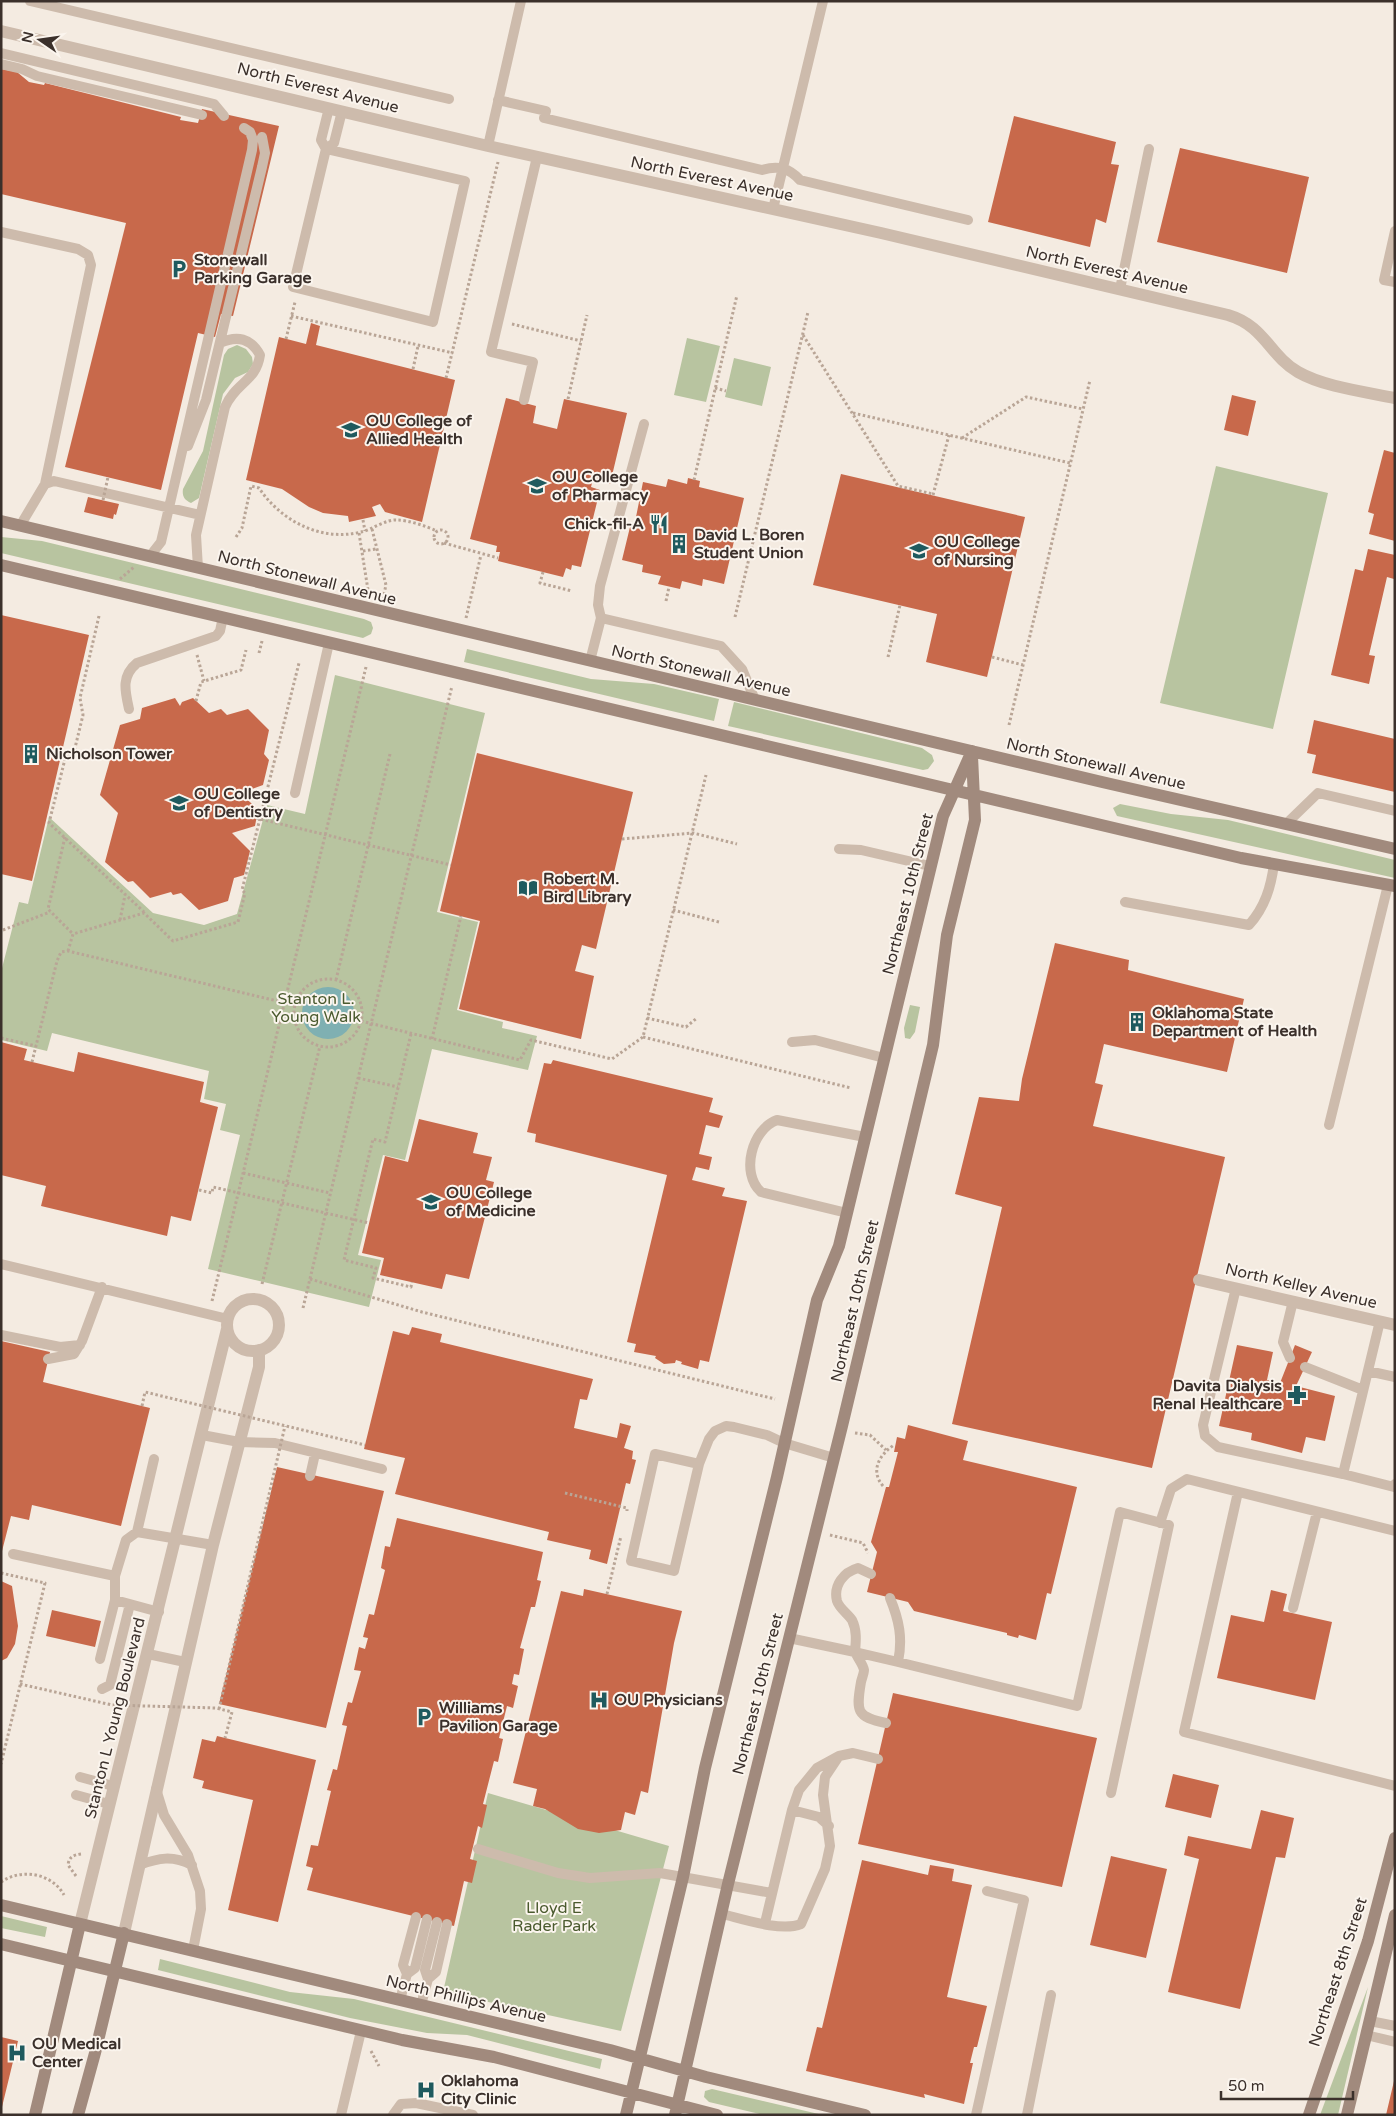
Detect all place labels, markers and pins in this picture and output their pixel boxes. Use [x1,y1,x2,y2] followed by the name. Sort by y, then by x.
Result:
[194,250,312,288] place label: Stonewall Parking Garage
[168,258,190,280] parking icon: Stonewall Parking Garage
[366,411,473,449] place label: OU College of Allied Health
[340,419,362,441] school or university icon: OU College of Allied Health
[552,467,649,505] place label: OU College of Pharmacy
[526,475,548,497] school or university icon: OU College of Pharmacy
[648,513,670,535] restaurant icon: Chick-fil-A
[564,514,644,534] place label: Chick-fil-A
[694,525,804,563] place label: David L. Boren Student Union
[934,532,1020,570] place label: OU College of Nursing
[668,533,690,555] building icon: David L. Boren Student Union
[908,540,930,562] school or university icon: OU College of Nursing
[20,743,42,765] building icon: Nicholson Tower
[46,744,173,764] place label: Nicholson Tower
[194,784,283,822] place label: OU College of Dentistry
[168,792,190,814] school or university icon: OU College of Dentistry
[543,869,632,907] place label: Robert M. Bird Library
[517,877,539,899] library icon: Robert M. Bird Library
[1152,1003,1317,1041] place label: Oklahoma State Department of Health
[1126,1011,1148,1033] building icon: Oklahoma State Department of Health
[446,1183,536,1221] place label: OU College of Medicine
[420,1191,442,1213] school or university icon: OU College of Medicine
[1152,1376,1282,1414] place label: Davita Dialysis Renal Healthcare
[1286,1384,1308,1406] pharmacy icon: Davita Dialysis Renal Healthcare
[588,1689,610,1711] hospital icon: OU Physicians
[614,1690,723,1710] place label: OU Physicians
[439,1698,558,1736] place label: Williams Pavilion Garage
[413,1706,435,1728] parking icon: Williams Pavilion Garage
[32,2034,121,2072] place label: OU Medical Center
[6,2042,28,2064] hospital icon: OU Medical Center
[441,2071,519,2109] place label: Oklahoma City Clinic
[415,2079,437,2101] hospital icon: Oklahoma City Clinic

